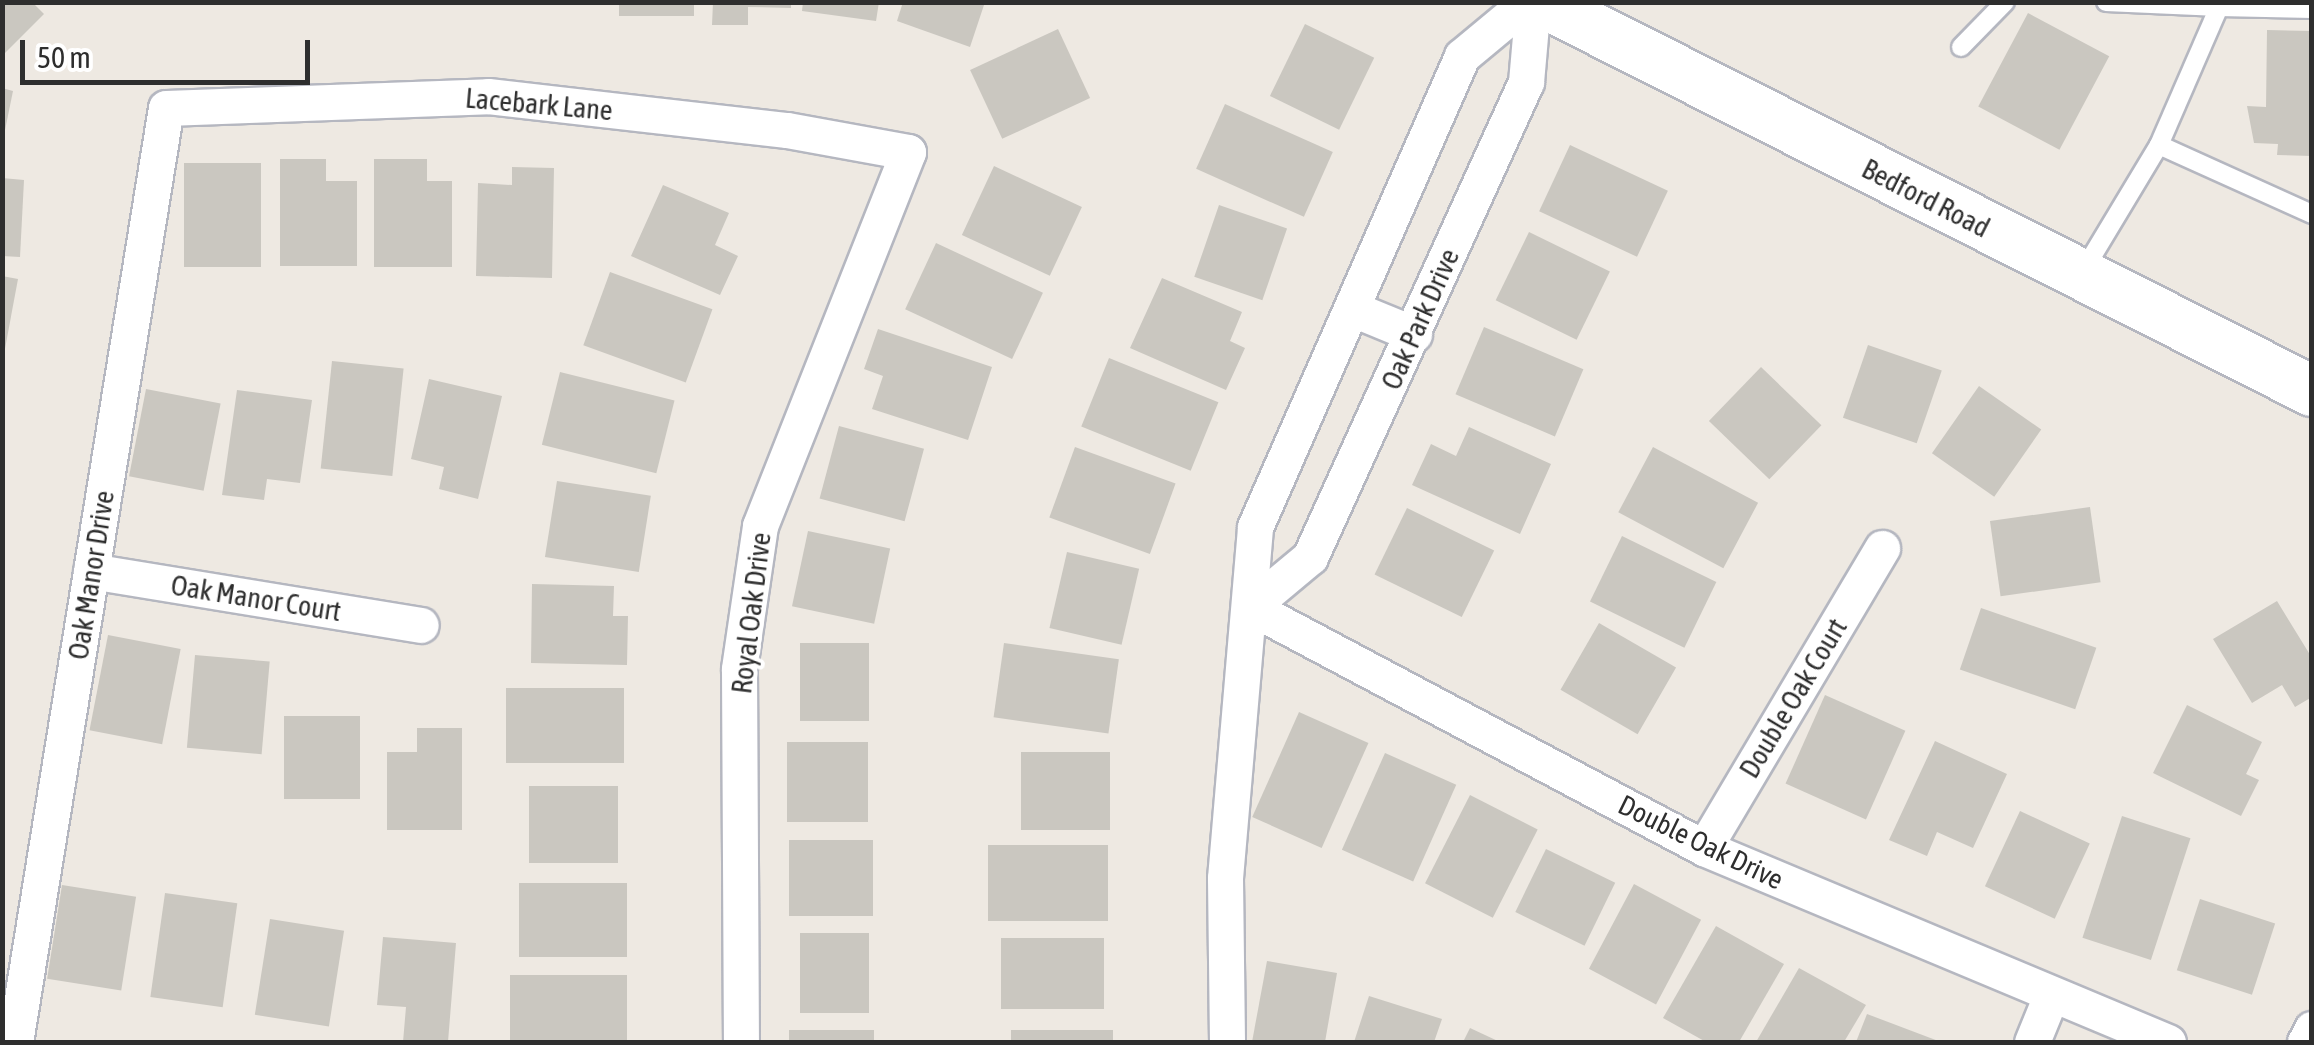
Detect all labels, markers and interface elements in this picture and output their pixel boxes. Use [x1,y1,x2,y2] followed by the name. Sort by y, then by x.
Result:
[25,20,315,82] scale bar
[37,40,91,74] text: 50 m
[464,81,614,127] street label: Lacebark Lane
[1857,152,1995,244] street label: Bedford Road
[1374,243,1466,395] street label: Oak Park Drive
[61,488,121,662] street label: Oak Manor Drive
[724,530,778,696] street label: Royal Oak Drive
[169,568,343,628] street label: Oak Manor Court
[1732,612,1854,784] street label: Double Oak Court
[1613,788,1789,896] street label: Double Oak Drive

